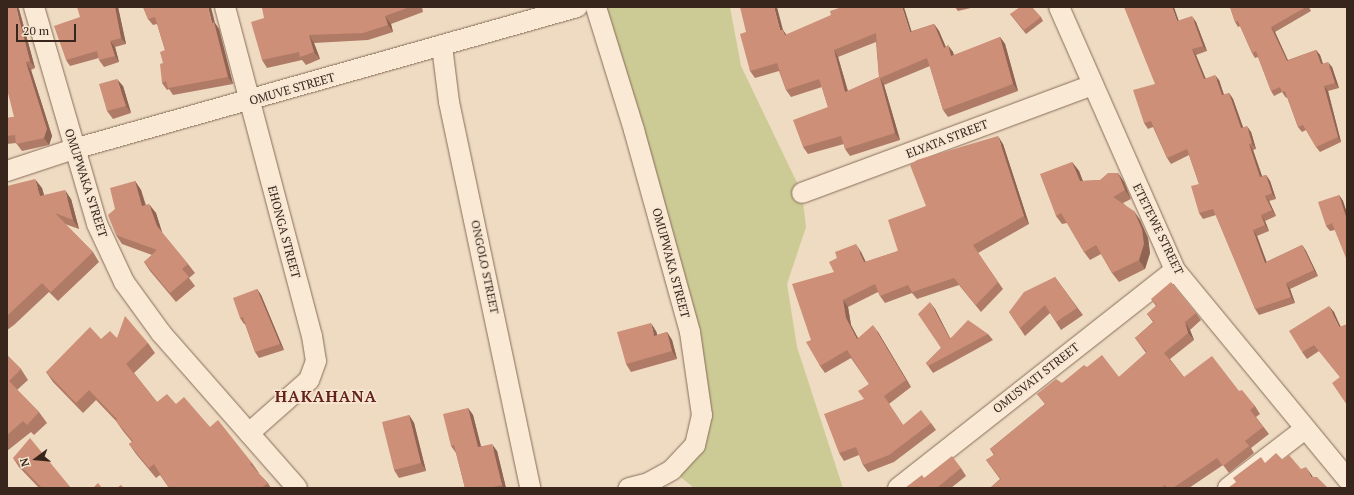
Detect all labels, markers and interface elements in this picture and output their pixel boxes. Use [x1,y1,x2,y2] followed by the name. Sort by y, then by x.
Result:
[18,16,78,42] scale bar
[23,23,49,38] text: 20 m
[248,70,336,108] street label: OMUVE STREET
[904,117,990,161] street label: ELYATA STREET
[62,127,110,239] street label: OMUPWAKA STREET
[1130,181,1186,277] street label: ETETEWE STREET
[265,184,303,280] street label: EHONGA STREET
[649,206,693,320] street label: OMUPWAKA STREET
[468,219,502,315] street label: ONGOLO STREET
[990,340,1082,416] street label: OMUSVATI STREET
[275,386,377,406] district label: HAKAHANA
[16,439,56,479] north arrow
[17,456,32,468] text: N

